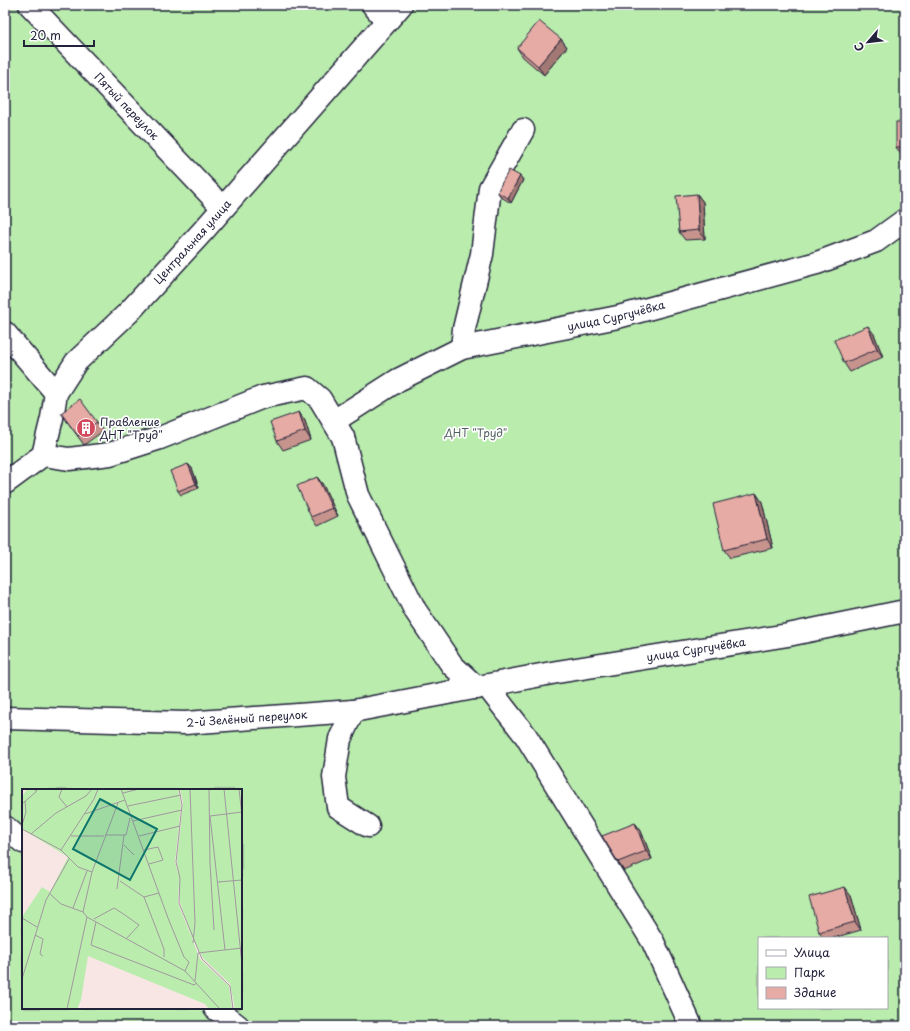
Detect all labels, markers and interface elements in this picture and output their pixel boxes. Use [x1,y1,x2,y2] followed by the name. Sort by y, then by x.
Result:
[24,22,94,48] scale bar
[848,22,888,62] north arrow
[30,26,61,44] text: 20 m
[849,39,868,55] text: С
[91,69,163,144] street label: Пятый переулок
[150,195,235,288] street label: Центральная улица
[566,296,667,335] street label: улица Сургучёвка
[99,413,163,443] place label: Правление ДНТ "Труд"
[75,417,97,439] building icon: Правление ДНТ "Труд"
[444,424,507,441] park label: ДНТ "Труд"
[645,633,747,666] street label: улица Сургучёвка
[186,705,308,731] street label: 2-й Зелёный переулок
[22,789,242,1009] inset map
[758,937,888,1009] legend
[794,943,830,961] text: Улица
[794,963,826,981] text: Парк
[794,983,836,1001] text: Здание

